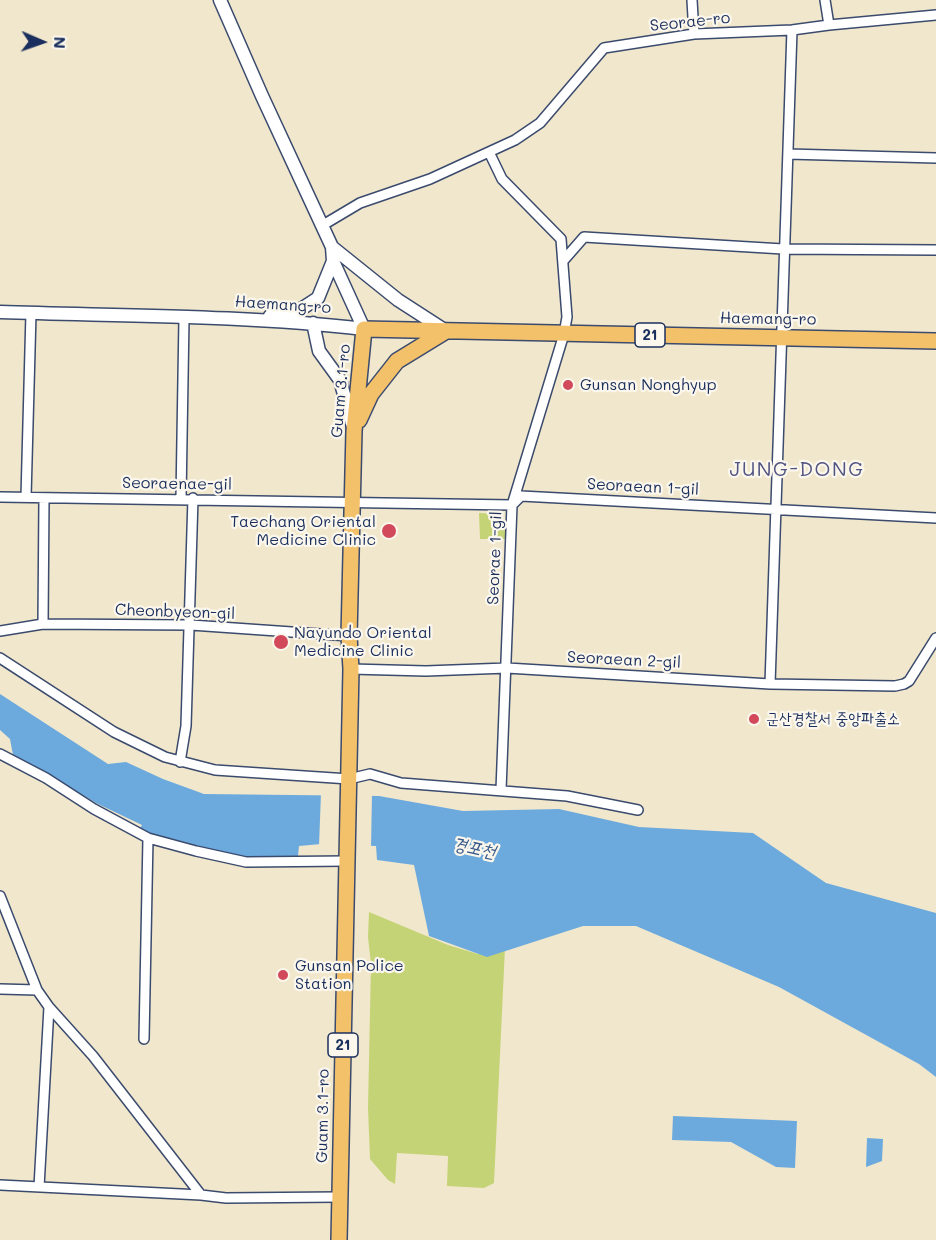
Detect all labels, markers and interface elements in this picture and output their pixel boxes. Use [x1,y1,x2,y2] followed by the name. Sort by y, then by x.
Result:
[649,8,731,36] street label: Seorae-ro
[12,12,72,72] north arrow
[50,36,71,49] text: N
[234,292,332,318] street label: Haemang-ro
[720,309,816,329] street label: Haemang-ro
[635,323,665,347] road number: 21
[327,343,355,439] street label: Guam 3.1-ro
[580,375,717,395] place label: Gunsan Nonghyup
[561,378,575,392] marker: Gunsan Nonghyup
[730,458,864,482] district label: JUNG-DONG
[122,473,232,495] street label: Seoraenae-gil
[586,474,700,500] street label: Seoraean 1-gil
[484,511,506,605] street label: Seorae 1-gil
[230,512,376,550] place label: Taechang Oriental Medicine Clinic
[380,522,398,540] marker: Taechang Oriental Medicine Clinic
[114,600,236,624] street label: Cheonbyeon-gil
[294,623,432,661] place label: Nayundo Oriental Medicine Clinic
[272,633,290,651] marker: Nayundo Oriental Medicine Clinic
[567,647,681,673] street label: Seoraean 2-gil
[766,709,900,729] place label: 군산경찰서 중앙파출소
[747,712,761,726] marker: 군산경찰서 중앙파출소
[451,833,497,863] water label: 경포천
[295,956,404,994] place label: Gunsan Police Station
[276,968,290,982] marker: Gunsan Police Station
[328,1033,358,1057] road number: 21
[313,1069,333,1163] street label: Guam 3.1-ro

